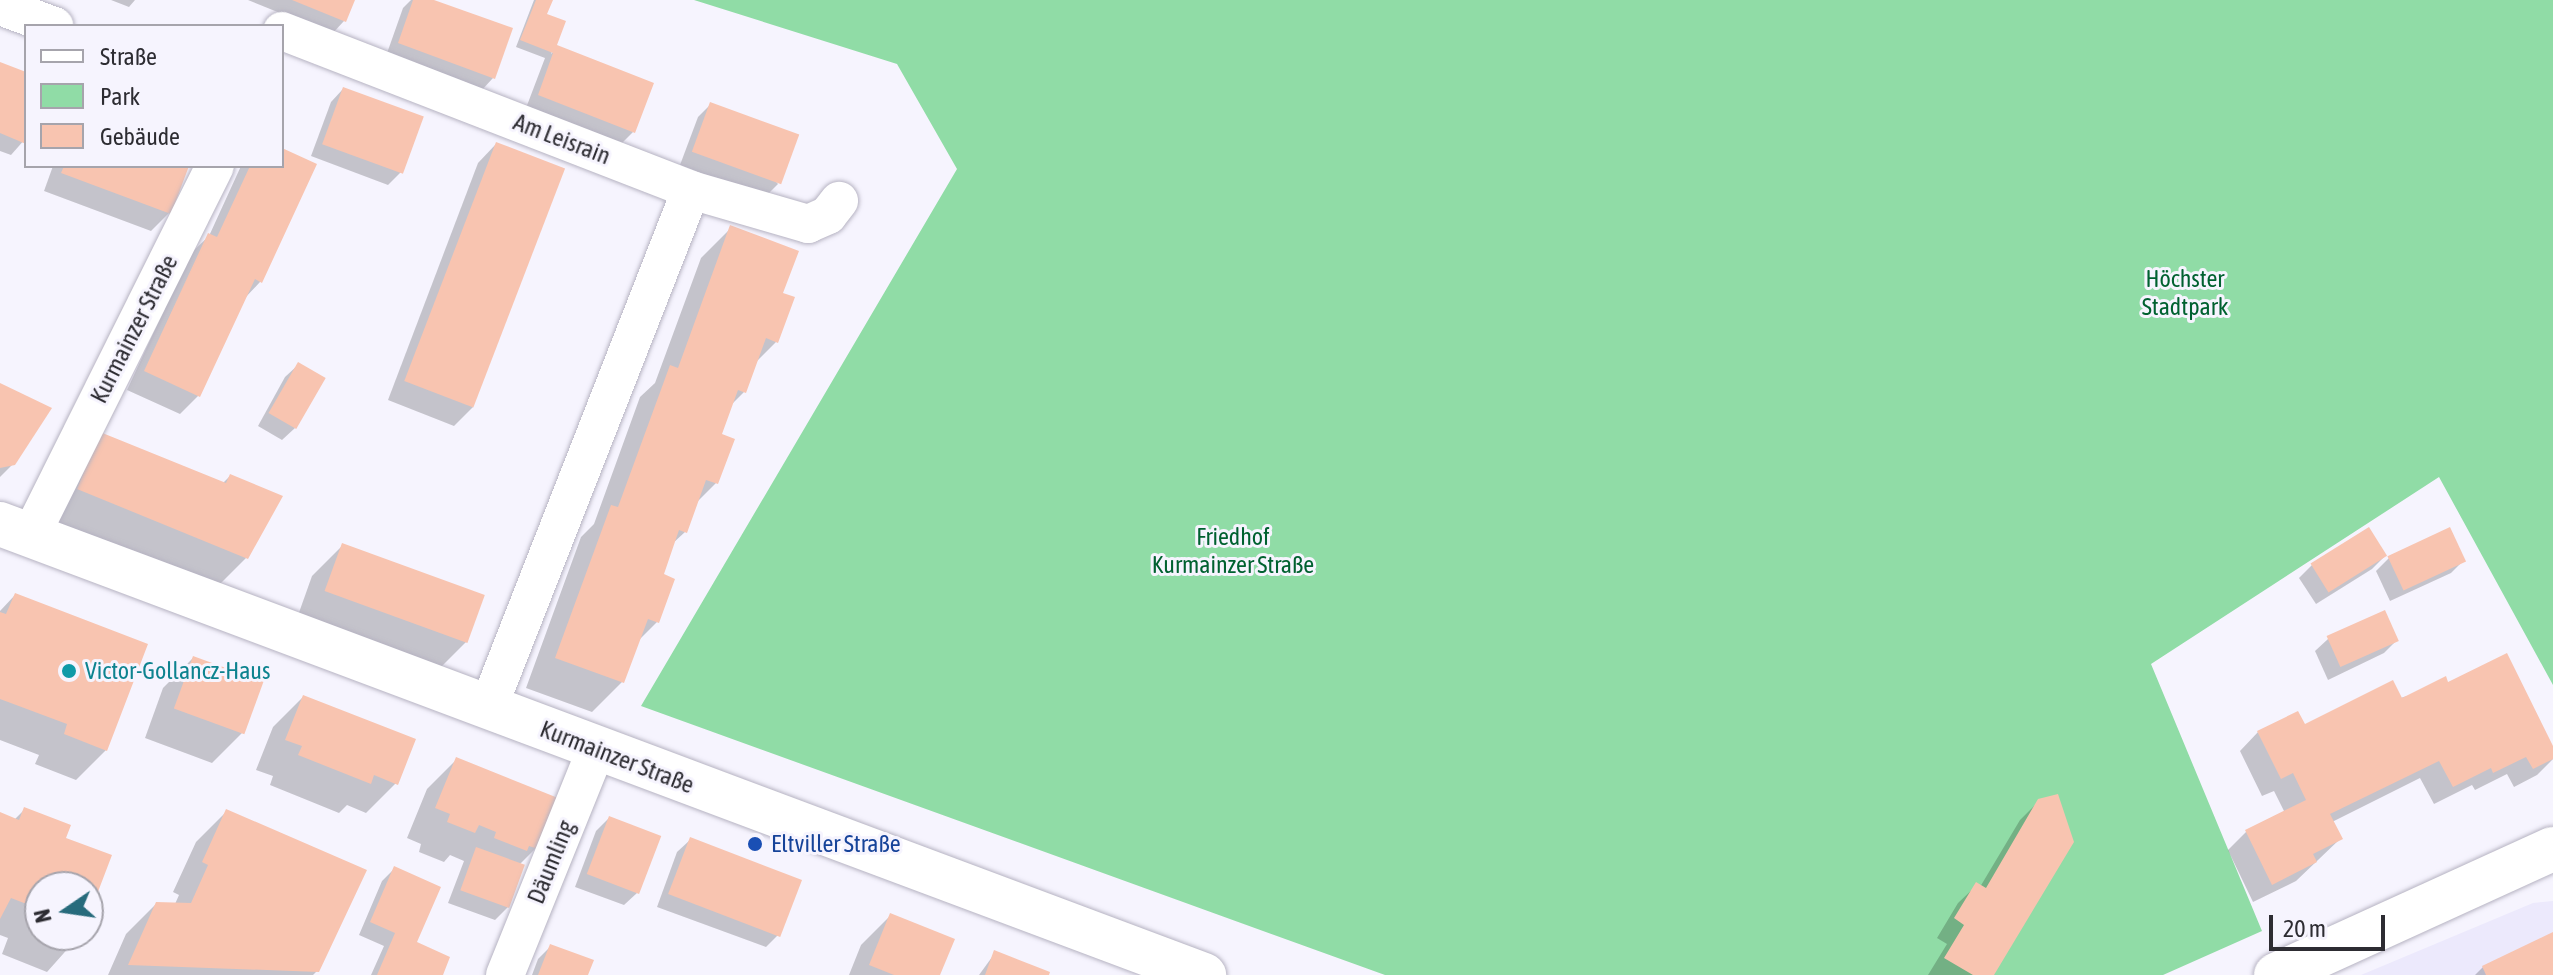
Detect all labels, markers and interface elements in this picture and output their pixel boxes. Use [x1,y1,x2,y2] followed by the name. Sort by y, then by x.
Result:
[24,24,284,168] legend
[100,43,157,70] text: Straße
[100,83,140,110] text: Park
[509,107,615,171] street label: Am Leisrain
[100,123,180,150] text: Gebäude
[84,250,184,408] street label: Kurmainzer Straße
[2142,265,2228,321] park label: Höchster Stadtpark
[1152,523,1314,579] park label: Friedhof Kurmainzer Straße
[85,657,270,685] place label: Victor-Gollancz-Haus
[60,662,78,680] marker: Victor-Gollancz-Haus
[536,714,698,800] street label: Kurmainzer Straße
[521,816,581,908] street label: Däumling
[771,830,901,858] place label: Eltviller Straße
[746,835,764,853] marker: Eltviller Straße
[24,871,104,951] north arrow
[2273,899,2389,949] scale bar
[28,907,57,925] text: N
[2283,915,2326,942] text: 20 m

